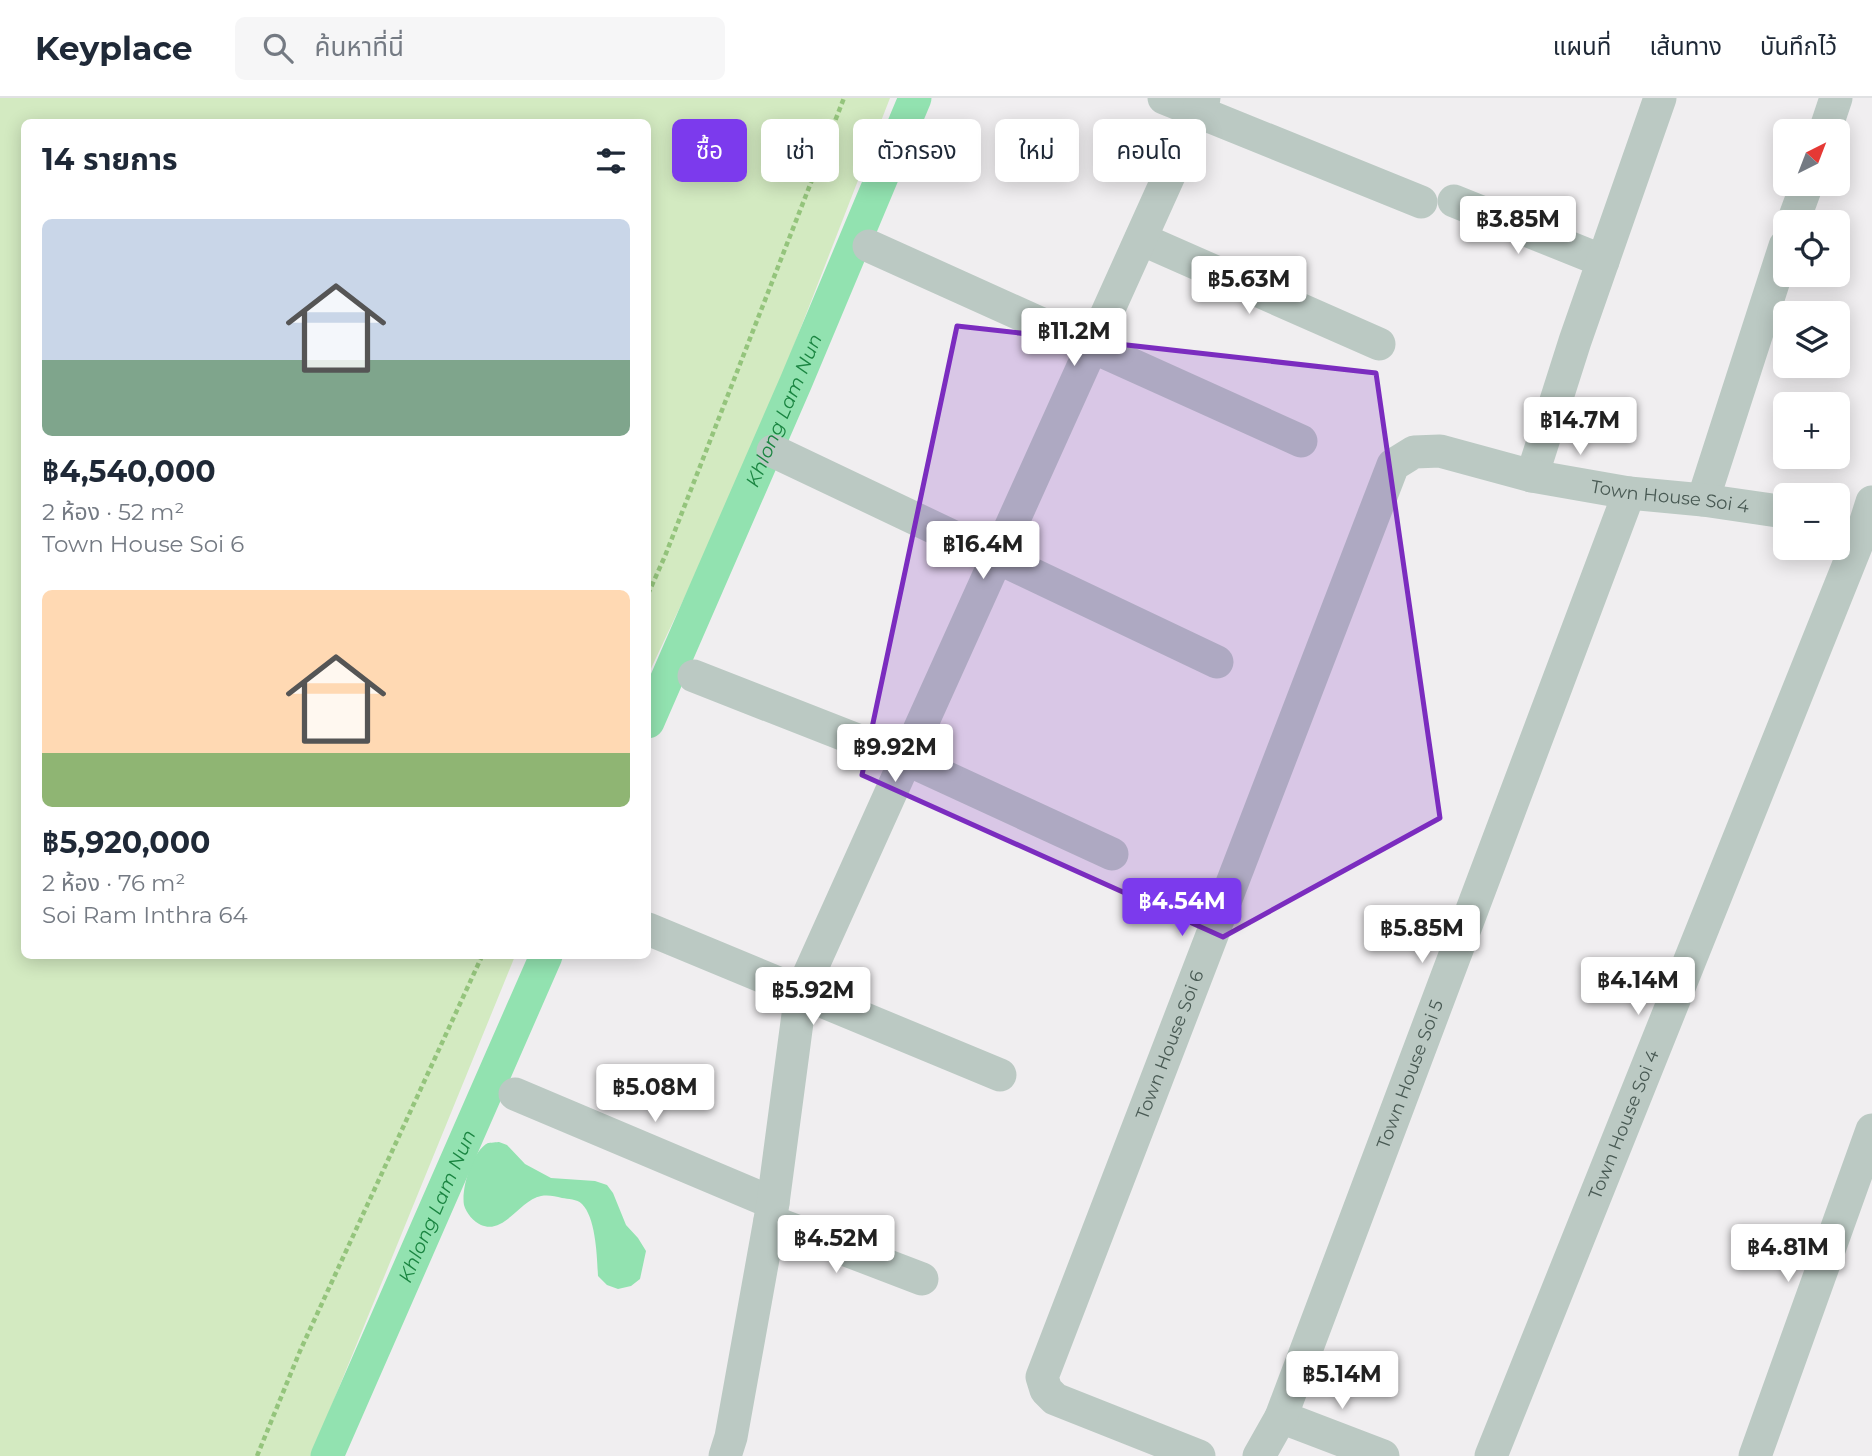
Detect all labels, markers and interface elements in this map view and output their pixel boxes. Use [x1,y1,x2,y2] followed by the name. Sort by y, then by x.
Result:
[235,17,725,80] search box
[35,28,193,68] text: Keyplace
[259,29,297,67] icon: search
[315,31,404,63] text: ค้นหาที่นี่
[1553,32,1611,61] text: แผนที่
[1649,32,1722,61] text: เส้นทาง
[1760,32,1837,61] text: บันทึกไว้
[672,119,747,182] chip: ซื้อ
[761,119,839,182] chip: เช่า
[853,119,981,182] chip: ตัวกรอง
[995,119,1079,182] chip: ใหม่
[1093,119,1206,182] chip: คอนโด
[1773,119,1850,196] north arrow
[1773,119,1850,560] map controls
[42,141,177,178] text: 14 รายการ
[592,142,630,180] icon: filters
[1461,197,1575,256] pin: ฿3.85M
[1476,205,1560,233] text: ฿3.85M
[1773,210,1850,287] button: locate
[1192,256,1306,316] pin: ฿5.63M
[273,265,399,391] icon: home
[1207,265,1291,293] text: ฿5.63M
[1773,301,1850,378] button: layers
[1017,308,1131,368] pin: ฿11.2M
[1037,317,1111,345] text: ฿11.2M
[741,330,827,490] water label: Khlong Lam Nun
[1773,392,1850,469] button: +
[1523,398,1637,457] pin: ฿14.7M
[1540,406,1620,434] text: ฿14.7M
[42,453,216,490] text: ฿4,540,000
[1589,475,1751,518] street label: Town House Soi 4
[1773,483,1850,560] button: −
[42,498,184,526] text: 2 ห้อง · 52 m²
[926,522,1040,581] pin: ฿16.4M
[42,530,244,558] text: Town House Soi 6
[942,530,1024,558] text: ฿16.4M
[273,636,399,762] icon: home
[838,724,952,784] pin: ฿9.92M
[853,733,937,761] text: ฿9.92M
[42,824,210,861] text: ฿5,920,000
[42,869,185,897] text: 2 ห้อง · 76 m²
[1125,878,1239,938] pin: ฿4.54M
[1138,887,1226,915] text: ฿4.54M
[42,901,248,929] text: Soi Ram Inthra 64
[1365,906,1479,965] pin: ฿5.85M
[1380,914,1464,942] text: ฿5.85M
[1581,958,1695,1017] pin: ฿4.14M
[1597,966,1679,994] text: ฿4.14M
[1131,967,1209,1123] street label: Town House Soi 6
[756,968,870,1027] pin: ฿5.92M
[771,976,855,1004] text: ฿5.92M
[1372,997,1448,1152] street label: Town House Soi 5
[1584,1047,1664,1203] street label: Town House Soi 4
[598,1065,712,1124] pin: ฿5.08M
[612,1073,698,1101] text: ฿5.08M
[393,1126,481,1286] water label: Khlong Lam Nun
[779,1216,893,1275] pin: ฿4.52M
[794,1224,878,1252] text: ฿4.52M
[1731,1224,1845,1284] pin: ฿4.81M
[1747,1233,1829,1261] text: ฿4.81M
[1285,1352,1399,1411] pin: ฿5.14M
[1302,1360,1382,1388] text: ฿5.14M

